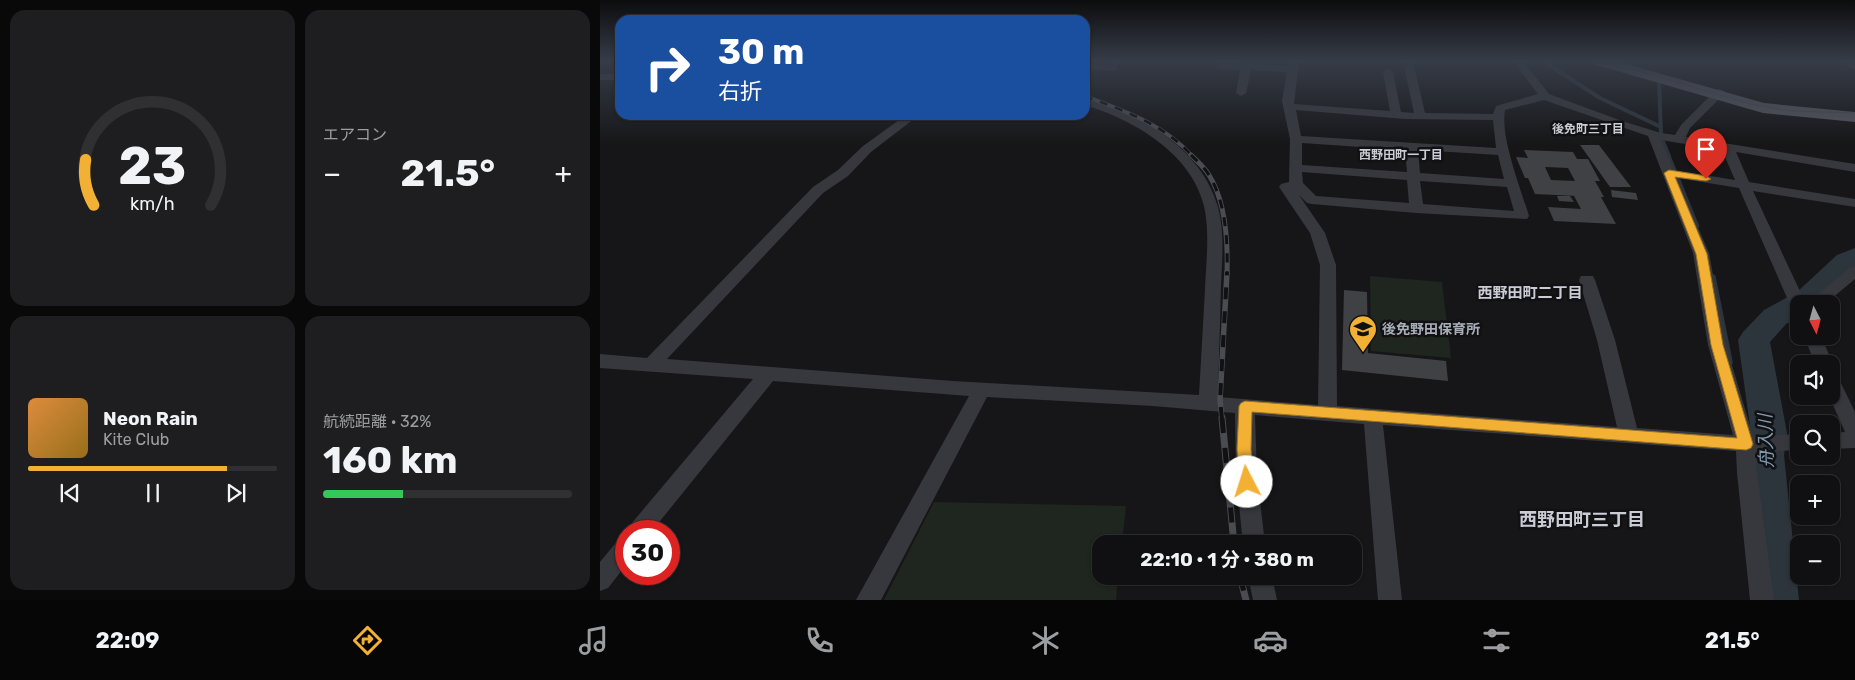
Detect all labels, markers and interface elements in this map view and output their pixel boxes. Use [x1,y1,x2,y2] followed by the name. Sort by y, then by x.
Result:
[718,31,804,73] text: 30 m
[635,35,700,100] icon: right
[718,78,762,105] text: 右折
[1552,122,1624,136] district label: 後免町三丁目
[323,125,387,144] text: エアコン
[1685,128,1727,179] pin
[118,135,187,197] text: 23
[1692,135,1720,163] icon: arrive
[1359,148,1443,162] district label: 西野田町一丁目
[401,150,495,196] text: 21.5°
[323,157,341,190] text: −
[555,157,572,190] text: +
[130,193,175,214] text: km/h
[1477,284,1583,302] district label: 西野田町二丁目
[1790,295,1840,345] north arrow
[1790,295,1840,585] map controls
[1348,314,1378,353] school or university icon: 後免野田保育所
[1382,321,1480,338] place label: 後免野田保育所
[1790,355,1840,405] button: sound
[103,407,198,430] text: Neon Rain
[323,412,431,431] text: 航続距離 · 32%
[1754,412,1778,468] water label: 舟入川
[1790,415,1840,465] button: search
[103,430,169,449] text: Kite Club
[323,437,458,483] text: 160 km
[1220,455,1272,507] position arrow
[1790,475,1840,525] button: +
[56,479,84,507] icon: previous
[139,479,167,507] icon: pause
[222,479,250,507] icon: next
[1519,509,1645,531] district label: 西野田町三丁目
[615,520,680,585] speed limit sign: 30
[1790,535,1840,585] button: −
[1140,548,1314,571] text: 22:10 · 1 分 · 380 m
[350,623,385,658] icon: directions
[576,623,611,658] icon: music
[802,623,837,658] icon: phone
[1028,623,1063,658] icon: climate
[1253,623,1288,658] icon: car
[1479,623,1514,658] icon: filters
[95,627,159,654] text: 22:09
[1705,627,1760,654] text: 21.5°

